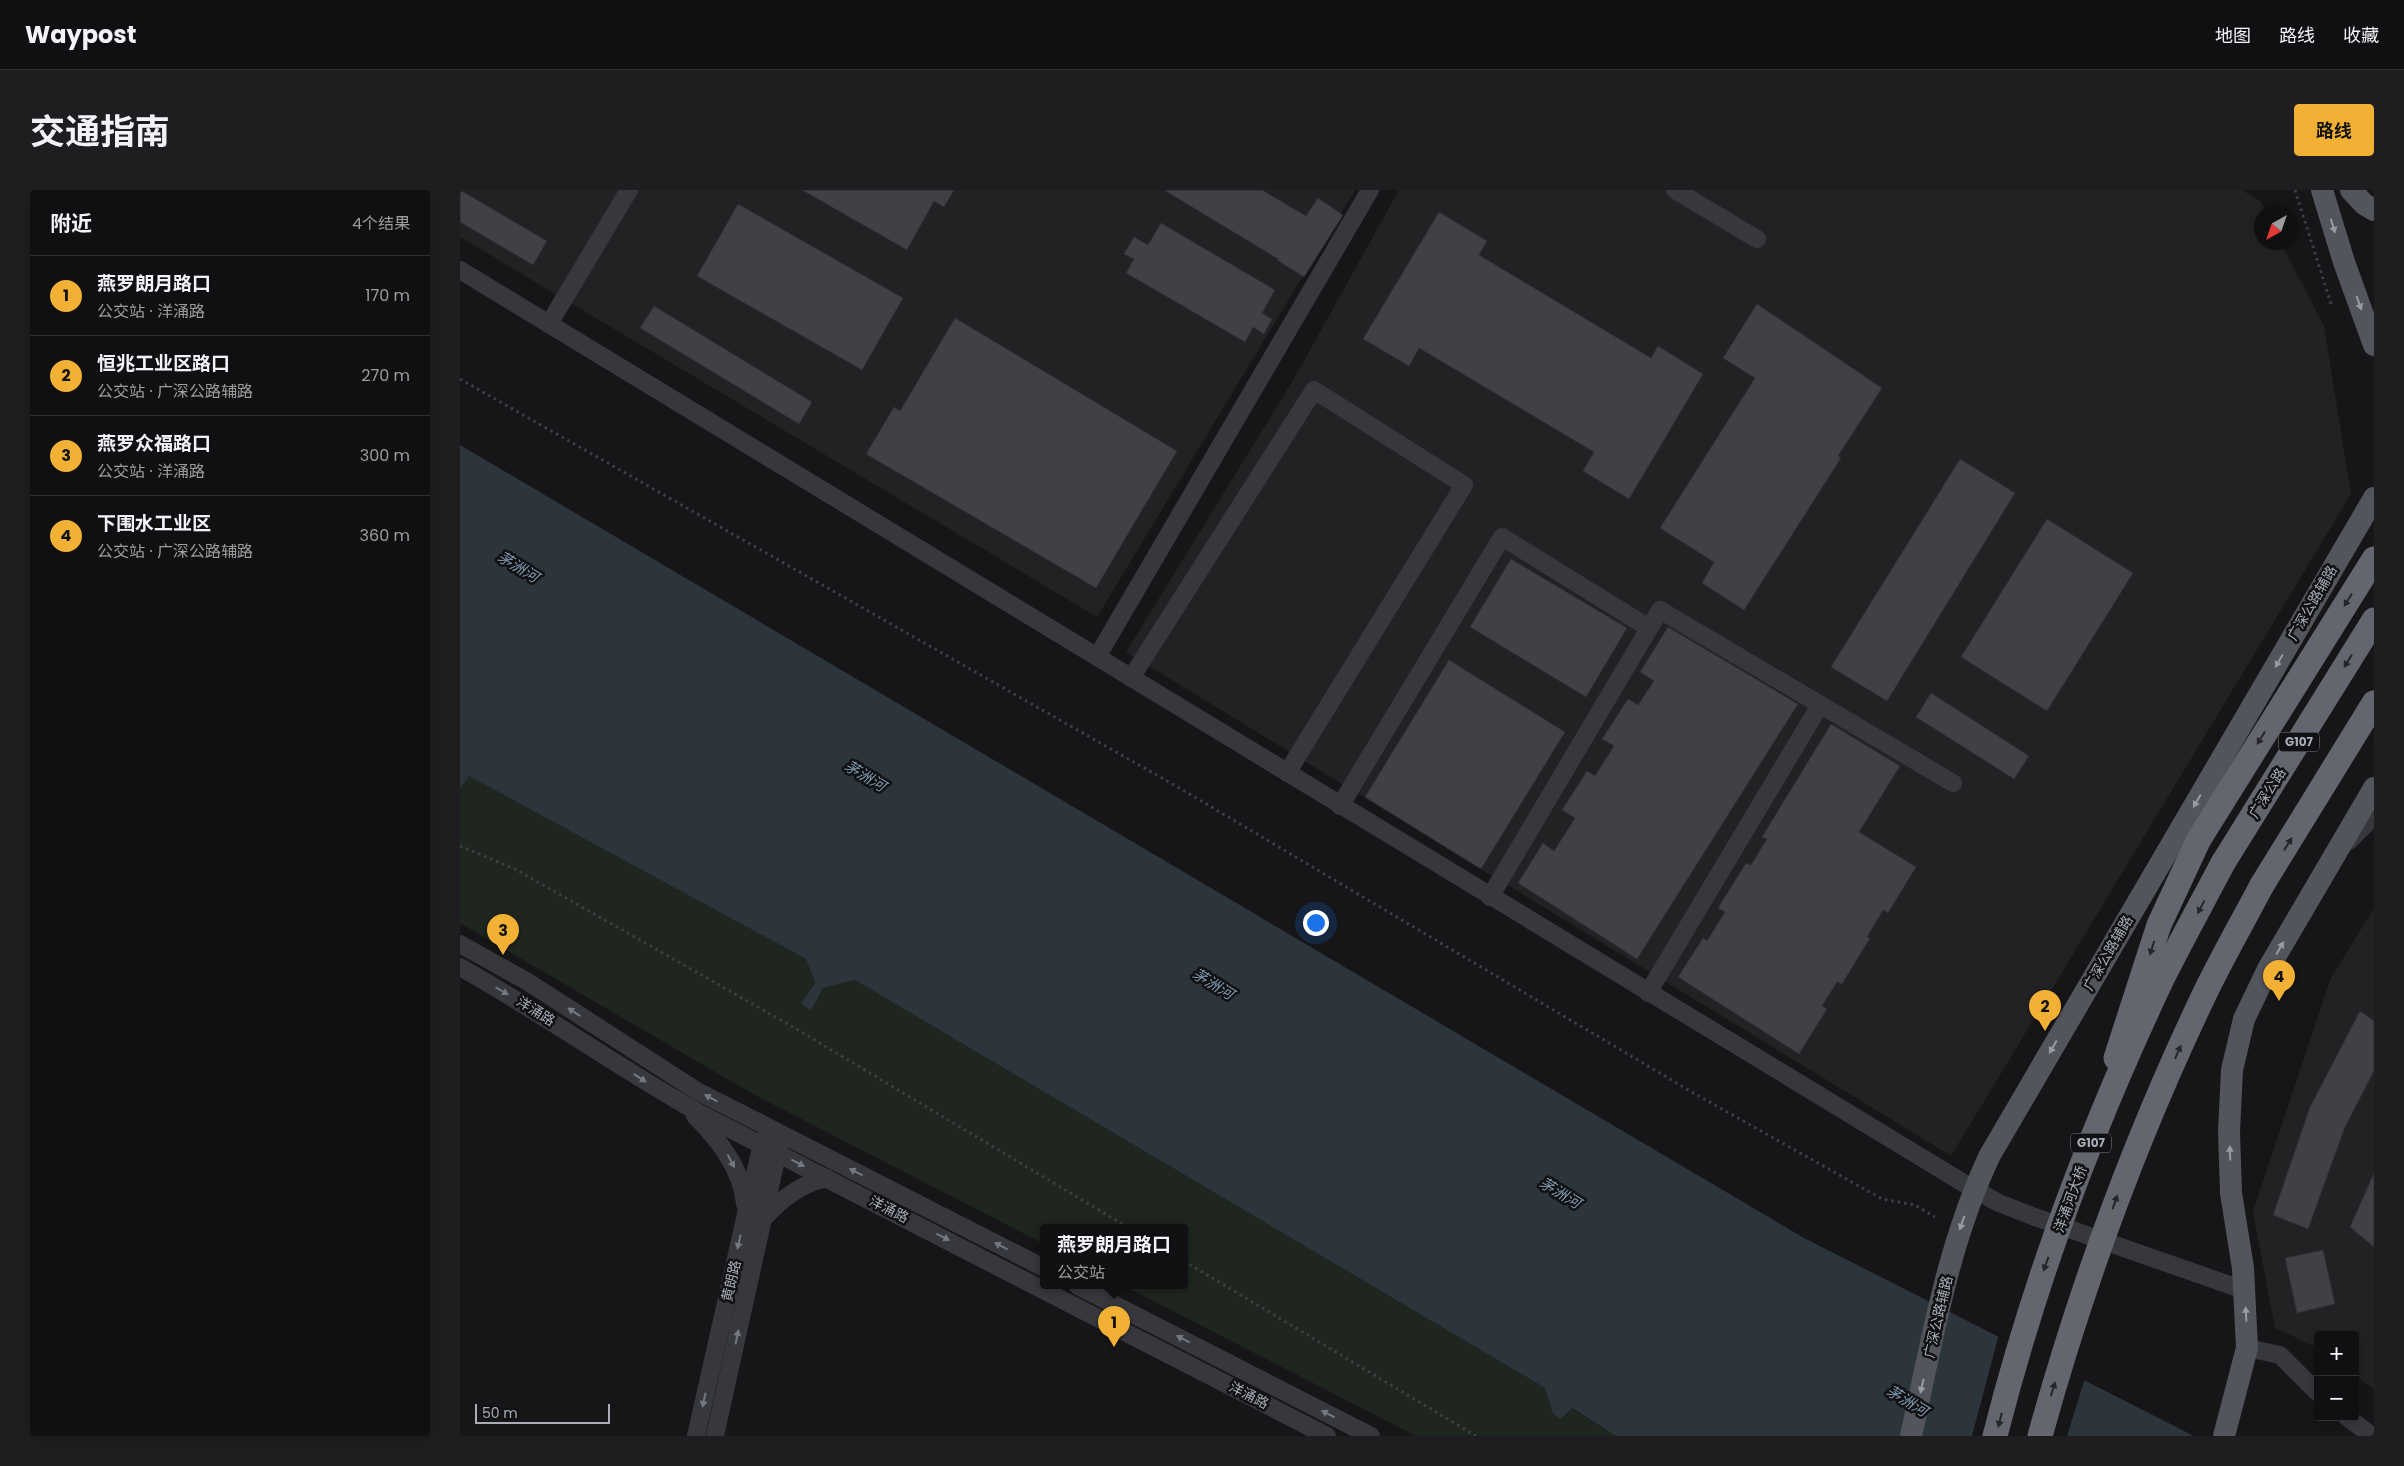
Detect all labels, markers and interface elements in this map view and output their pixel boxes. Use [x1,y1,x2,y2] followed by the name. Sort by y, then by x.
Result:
[25,18,136,51] text: Waypost
[2215,23,2251,48] text: 地图
[2279,23,2315,48] text: 路线
[2343,23,2379,48] text: 收藏
[2294,104,2374,156] button: 路线
[30,107,170,156] text: 交通指南
[2254,205,2299,250] north arrow
[50,209,92,238] text: 附近
[352,212,410,235] text: 4个结果
[2329,219,2337,234] one-way arrow
[97,270,211,297] text: 燕罗朗月路口
[63,284,69,307] text: 1
[365,284,410,307] text: 170 m
[2356,296,2363,311] one-way arrow
[97,300,205,323] text: 公交站 · 洋涌路
[97,350,230,377] text: 恒兆工业区路口
[61,364,71,387] text: 2
[361,364,410,387] text: 270 m
[97,380,253,403] text: 公交站 · 广深公路辅路
[97,430,211,457] text: 燕罗众福路口
[61,444,71,467] text: 3
[360,444,410,467] text: 300 m
[97,460,205,483] text: 公交站 · 洋涌路
[97,510,211,537] text: 下围水工业区
[61,524,71,547] text: 4
[360,524,410,547] text: 360 m
[97,540,253,563] text: 公交站 · 广深公路辅路
[494,546,546,589] water label: 茅洲河
[2282,562,2342,644] street label: 广深公路辅路
[2343,594,2353,607] one-way arrow
[2274,655,2283,668] one-way arrow
[2343,655,2353,668] one-way arrow
[2257,731,2266,744] one-way arrow
[2279,732,2319,752] road number: G107
[841,755,893,798] water label: 茅洲河
[2244,764,2290,822] street label: 广深公路
[2192,795,2201,808] one-way arrow
[2283,837,2292,850] one-way arrow
[2197,899,2205,914] one-way arrow
[1303,910,1329,936] your location
[2078,912,2138,994] street label: 广深公路辅路
[487,914,519,955] pin: 3
[2148,941,2156,956] one-way arrow
[2276,941,2285,954] one-way arrow
[2263,960,2295,1001] pin: 4
[1189,963,1241,1006] water label: 茅洲河
[496,986,509,995] one-way arrow
[2029,990,2061,1031] pin: 2
[513,991,559,1031] street label: 洋涌路
[567,1007,580,1016] one-way arrow
[2048,1041,2057,1054] one-way arrow
[2175,1045,2183,1059] one-way arrow
[633,1073,646,1083] one-way arrow
[704,1094,718,1103] one-way arrow
[2071,1134,2111,1152] road number: G107
[2226,1144,2234,1160] one-way arrow
[727,1154,735,1169] one-way arrow
[791,1159,805,1167] one-way arrow
[2049,1163,2091,1235] street label: 洋涌河大桥
[849,1168,863,1176] one-way arrow
[1536,1172,1588,1215] water label: 茅洲河
[866,1191,912,1227] street label: 洋涌路
[2112,1194,2119,1209] one-way arrow
[1958,1215,1966,1230] one-way arrow
[1040,1224,1188,1289] popup
[1057,1231,1171,1258] text: 燕罗朗月路口
[935,1233,950,1241] one-way arrow
[735,1234,743,1250] one-way arrow
[993,1242,1008,1250] one-way arrow
[2042,1257,2050,1272] one-way arrow
[717,1258,745,1304] street label: 黄朗路
[1057,1261,1105,1284] text: 公交站
[1919,1274,1957,1360] street label: 广深公路辅路
[1098,1306,1130,1347] pin: 1
[2241,1306,2249,1322] one-way arrow
[733,1330,741,1345] one-way arrow
[2314,1331,2359,1421] map controls
[2314,1331,2359,1376] button: +
[1176,1335,1190,1343] one-way arrow
[2314,1376,2359,1421] button: −
[1226,1377,1272,1413] street label: 洋涌路
[1918,1378,1926,1393] one-way arrow
[1883,1380,1935,1423] water label: 茅洲河
[2049,1381,2057,1396] one-way arrow
[700,1393,708,1408] one-way arrow
[475,1401,610,1424] scale bar
[482,1403,518,1423] text: 50 m
[1320,1410,1335,1418] one-way arrow
[1995,1412,2003,1427] one-way arrow

